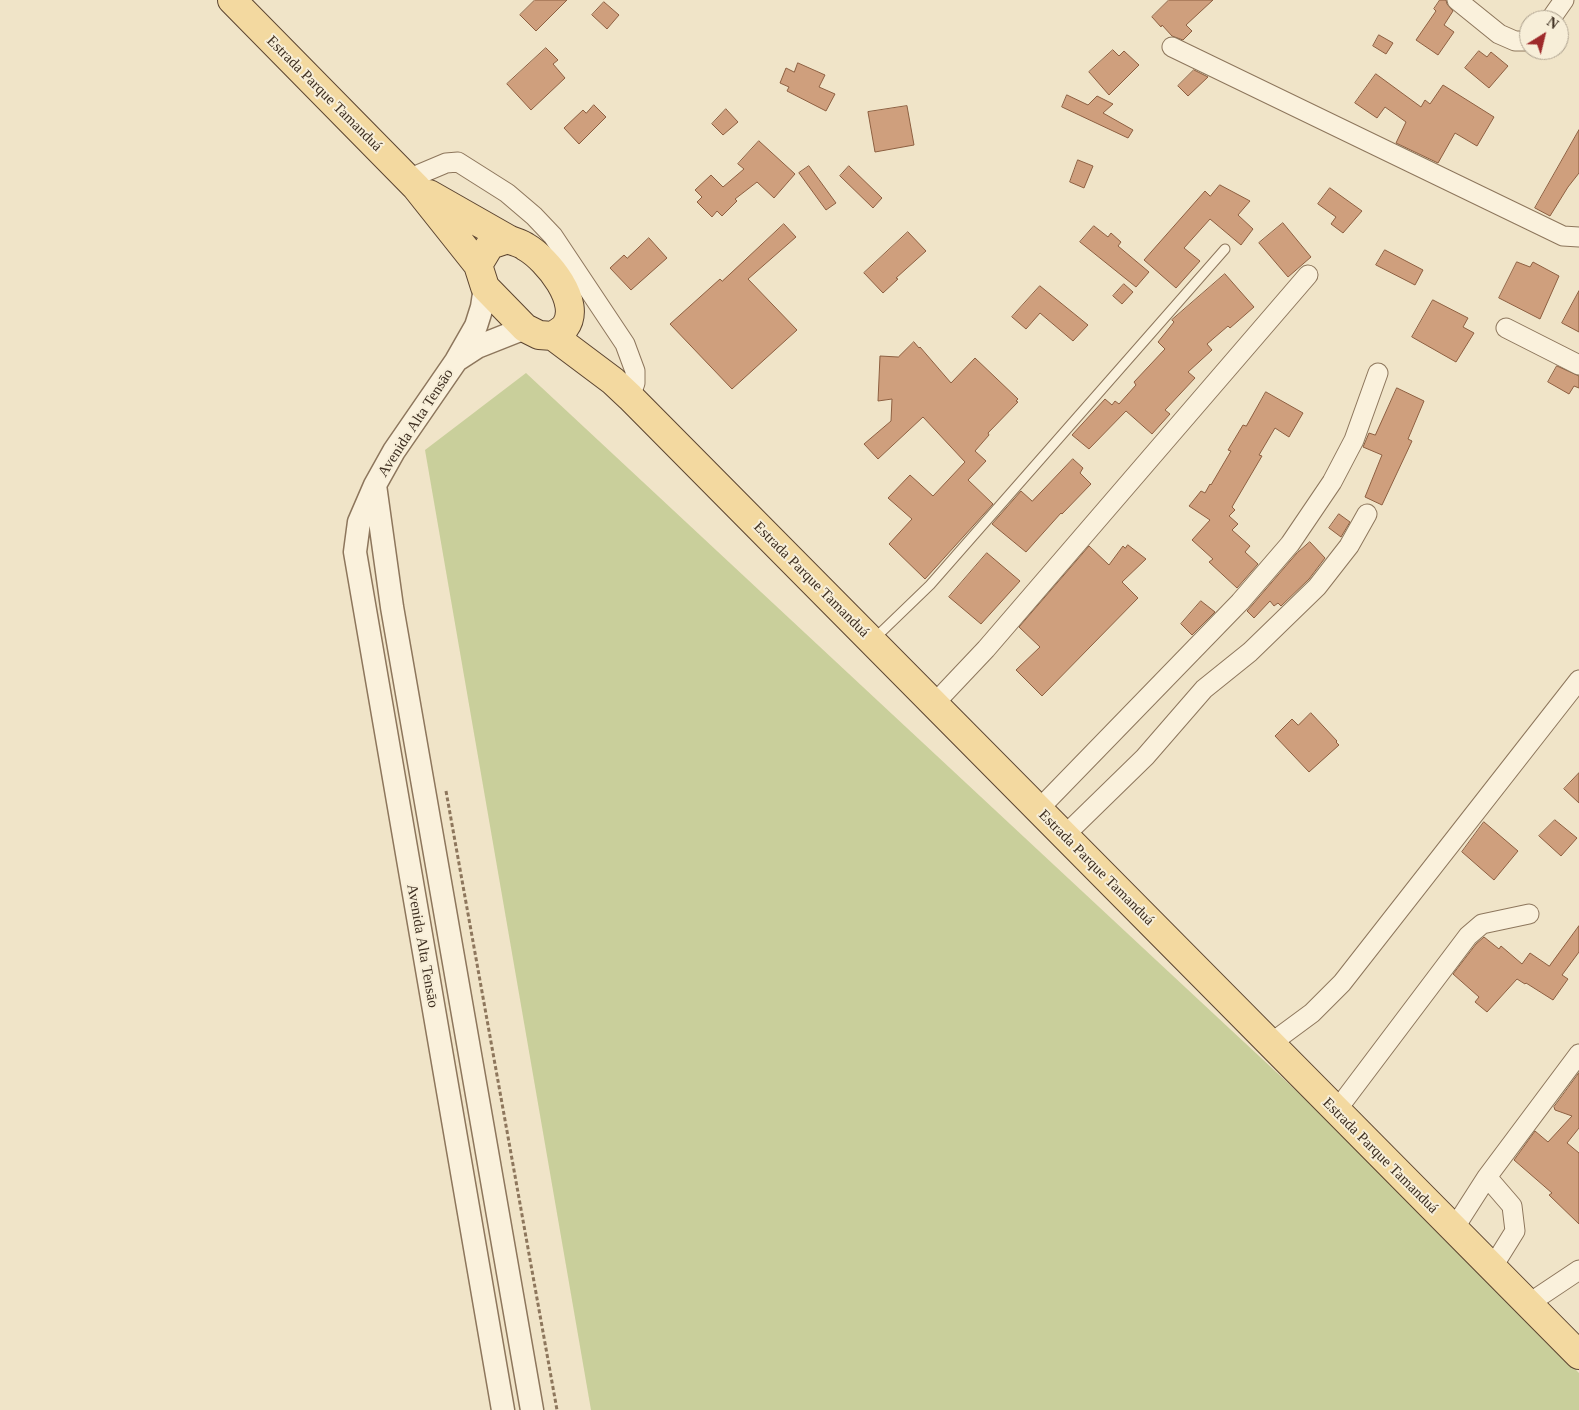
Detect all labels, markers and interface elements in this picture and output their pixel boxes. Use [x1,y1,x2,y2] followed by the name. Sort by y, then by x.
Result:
[1519,10,1569,60] north arrow
[1544,14,1561,32] text: N
[262,32,386,156] street label: Estrada Parque Tamanduá
[374,366,458,480] street label: Avenida Alta Tensāo
[749,518,873,642] street label: Estrada Parque Tamanduá
[1034,806,1158,930] street label: Estrada Parque Tamanduá
[402,883,442,1009] street label: Avenida Alta Tensāo
[1318,1094,1442,1218] street label: Estrada Parque Tamanduá

